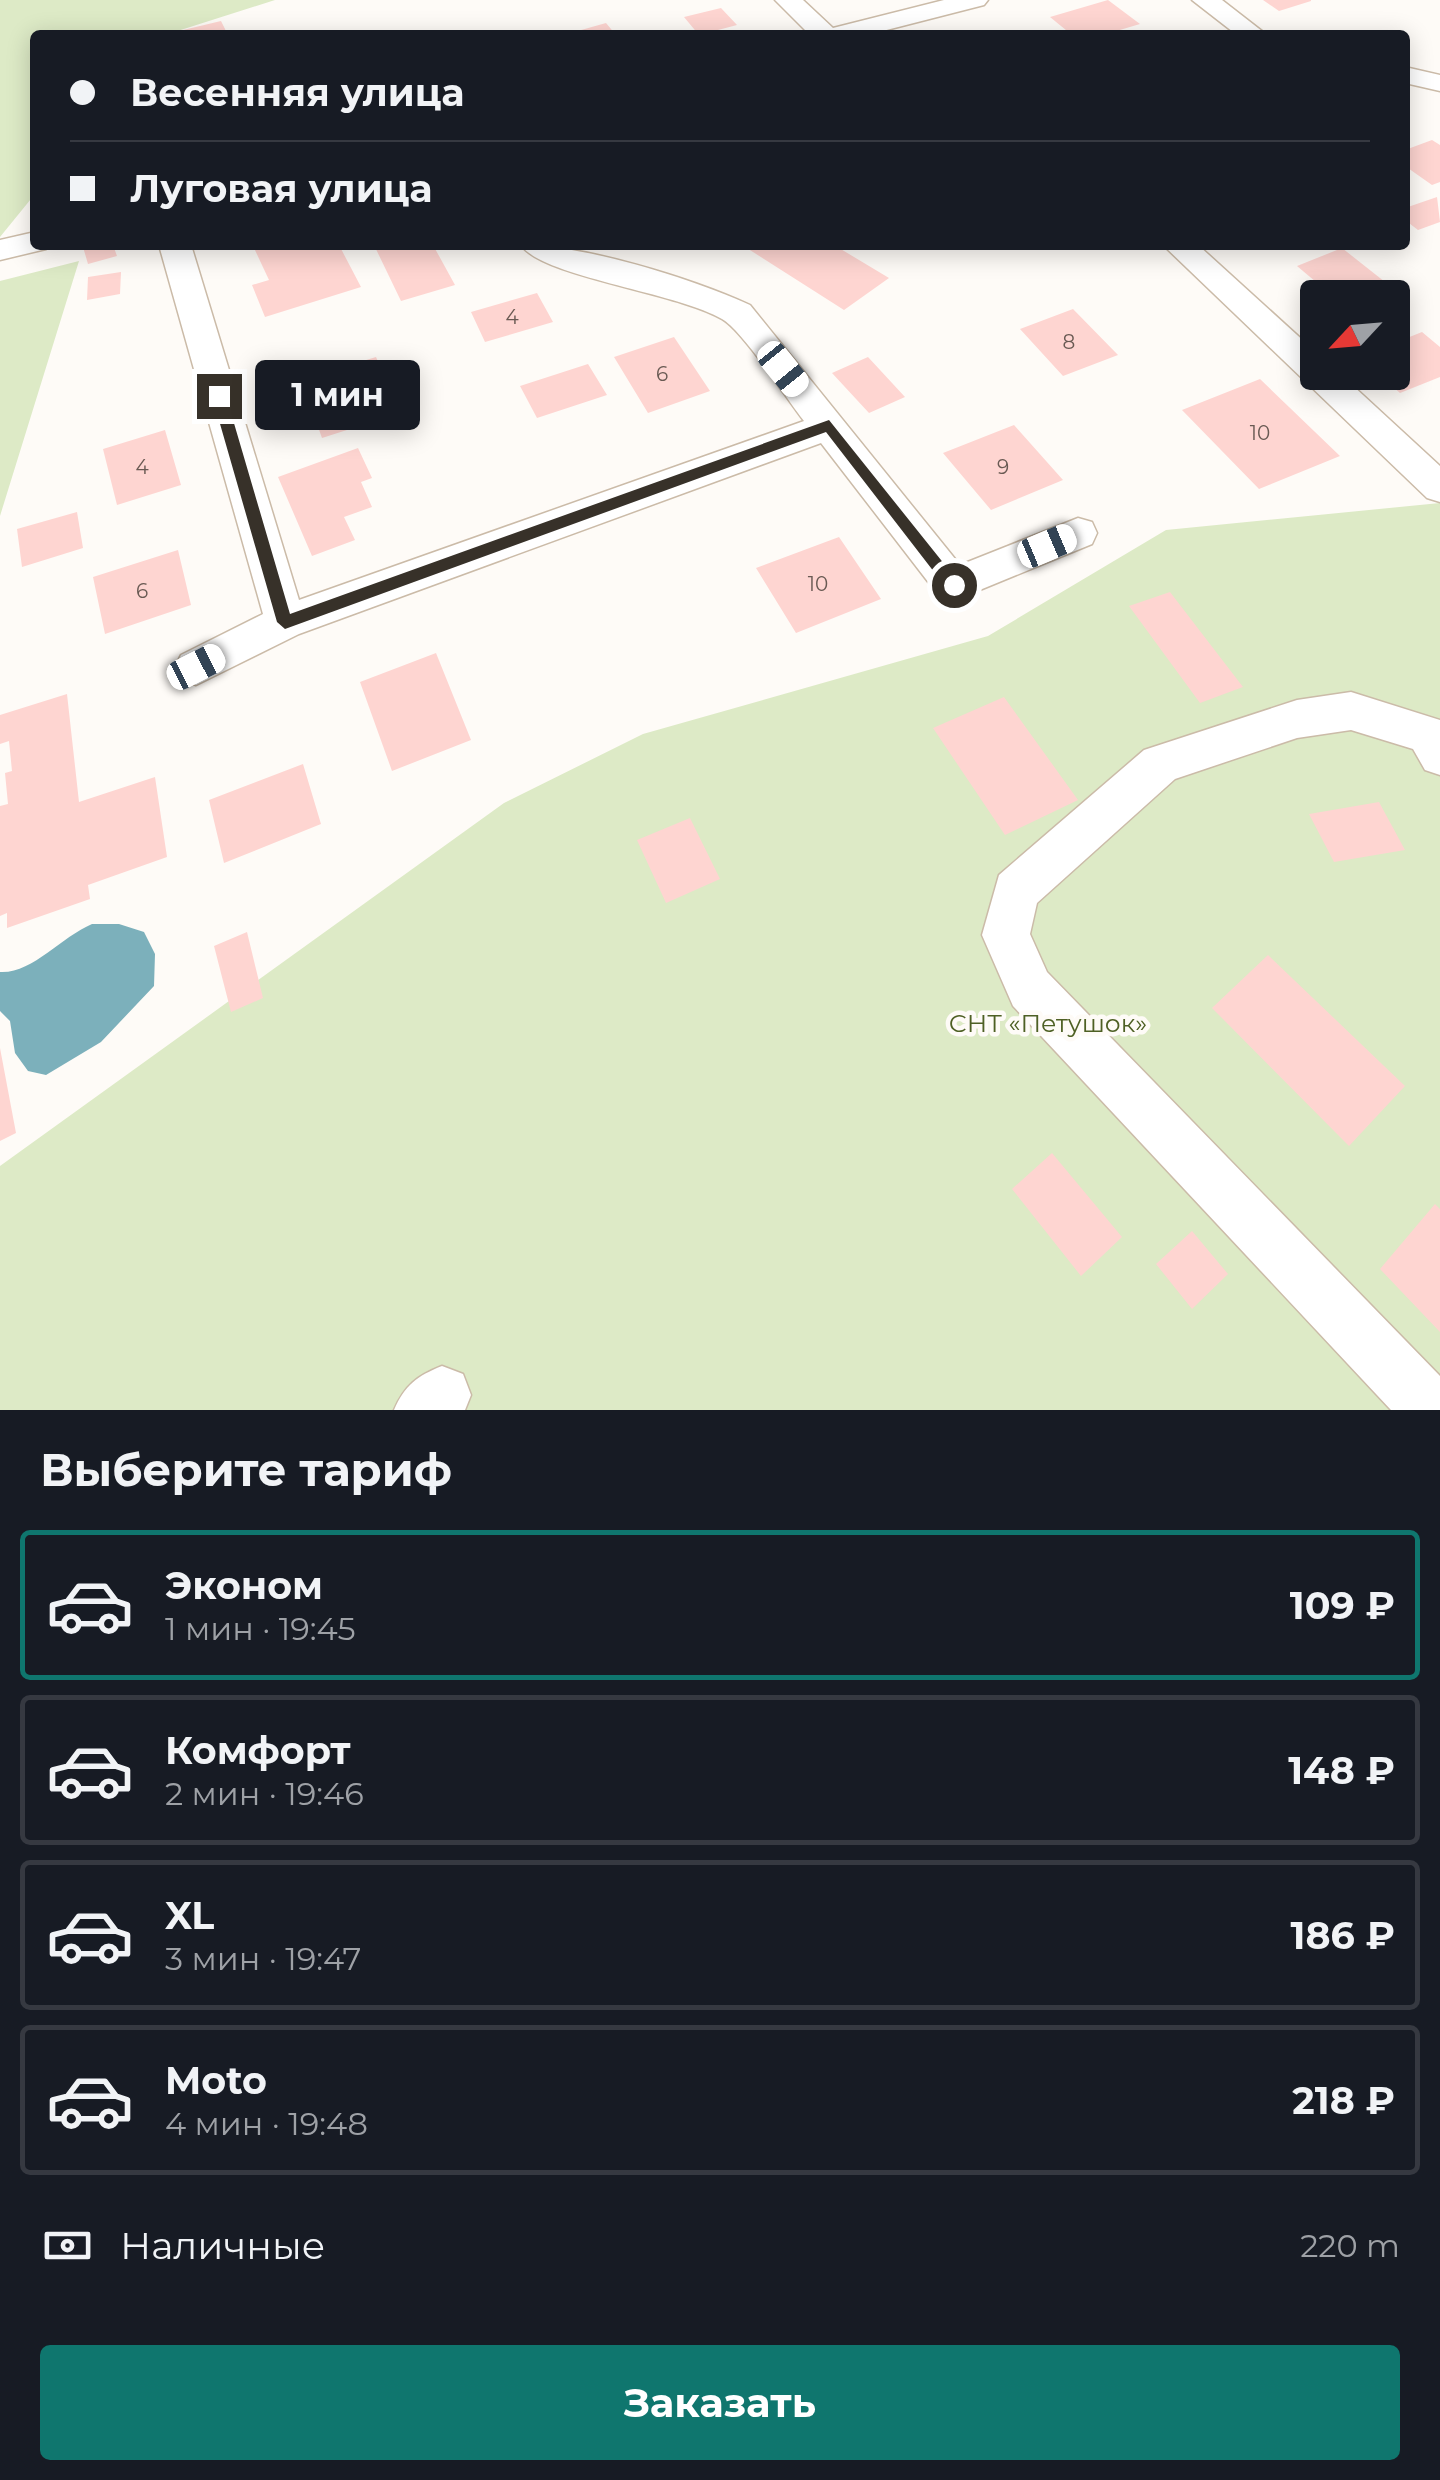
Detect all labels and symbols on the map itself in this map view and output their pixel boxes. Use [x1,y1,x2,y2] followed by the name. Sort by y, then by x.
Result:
[1300,280,1410,390] north arrow
[505,305,519,329] house number: 4
[1063,330,1075,354] house number: 8
[752,336,814,402] car
[254,361,419,431] callout: 1 мин
[656,362,668,386] house number: 6
[197,374,242,419] route end
[1250,421,1270,445] house number: 10
[135,455,149,479] house number: 4
[997,455,1009,479] house number: 9
[1014,520,1080,572] car
[932,563,977,608] route start
[808,572,828,596] house number: 10
[136,579,148,603] house number: 6
[162,640,230,694] car
[949,1008,1147,1038] park label: СНТ «Петушок»

